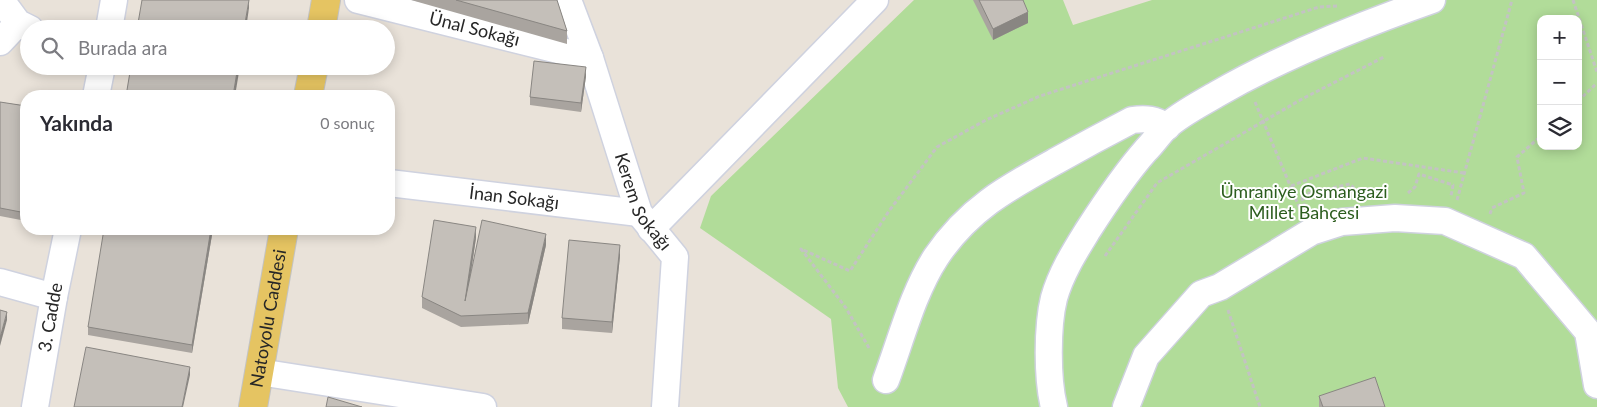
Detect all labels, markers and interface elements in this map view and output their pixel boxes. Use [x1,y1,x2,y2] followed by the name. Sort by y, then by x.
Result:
[427,6,522,50] street label: Ünal Sokağı
[1537,15,1582,150] map controls
[1537,15,1582,60] button: +
[20,20,395,75] search box
[38,34,66,62] icon: search
[78,36,167,59] text: Burada ara
[1537,60,1582,105] button: −
[1537,105,1582,150] button: layers
[40,110,113,135] text: Yakında
[320,113,375,132] text: 0 sonuç
[611,150,677,254] street label: Kerem Sokağı
[1220,180,1388,223] park label: Ümraniye Osmangazi Millet Bahçesi
[468,181,560,213] street label: İnan Sokağı
[245,247,290,389] street label: Natoyolu Caddesi
[33,281,67,354] street label: 3. Cadde

